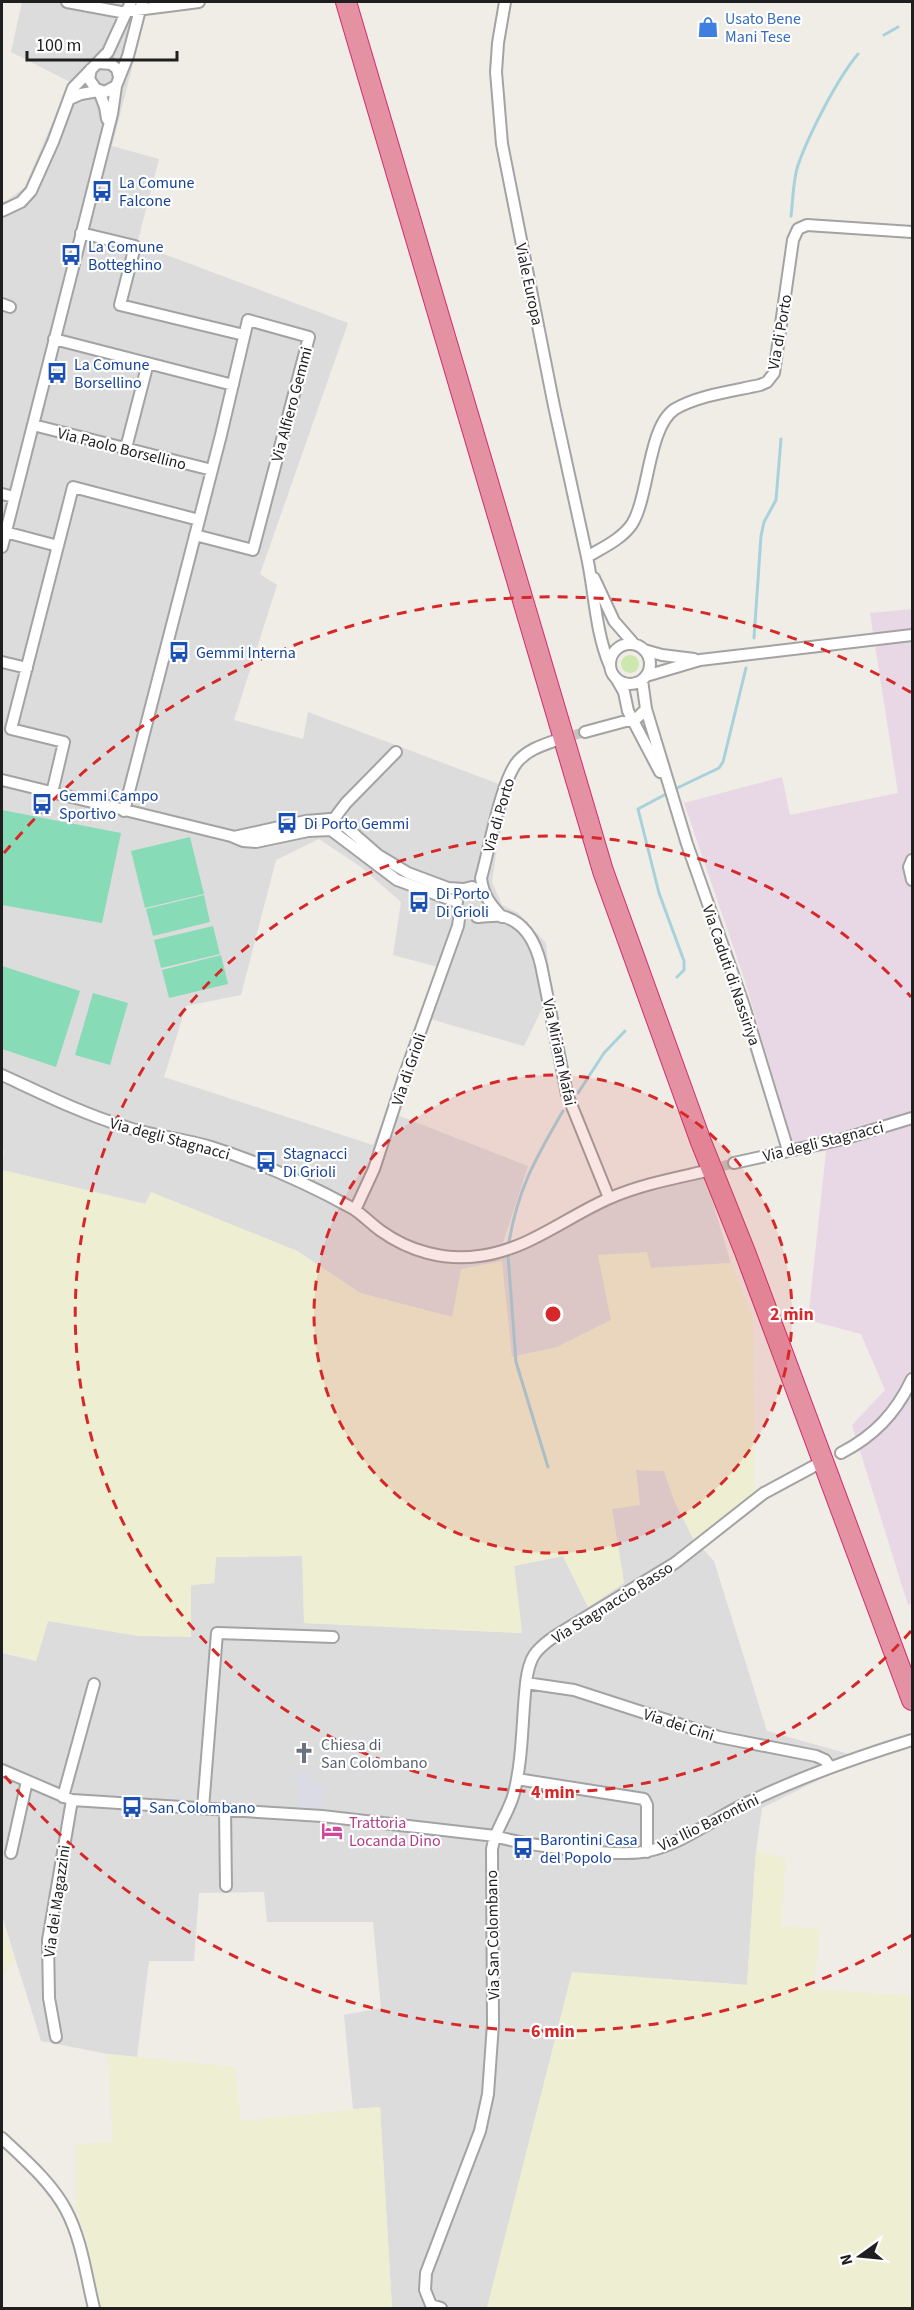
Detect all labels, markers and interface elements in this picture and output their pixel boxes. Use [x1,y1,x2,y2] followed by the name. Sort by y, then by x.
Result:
[725,8,801,48] place label: Usato Bene Mani Tese
[696,15,720,39] shop icon: Usato Bene Mani Tese
[27,24,177,62] scale bar
[36,33,81,58] text: 100 m
[119,172,195,212] place label: La Comune Falcone
[90,179,114,203] bus stop icon: La Comune Falcone
[88,236,164,276] place label: La Comune Botteghino
[510,241,548,327] street label: Viale Europa
[59,243,83,267] bus stop icon: La Comune Botteghino
[763,293,797,372] street label: Via di Porto
[266,344,318,464] street label: Via Alfiero Gemmi
[74,354,150,394] place label: La Comune Borsellino
[45,361,69,385] bus stop icon: La Comune Borsellino
[55,422,189,476] street label: Via Paolo Borsellino
[167,640,191,664] bus stop icon: Gemmi Interna
[196,642,296,664] place label: Gemmi Interna
[478,776,520,855] street label: Via di Porto
[59,785,159,825] place label: Gemmi Campo Sportivo
[30,792,54,816] bus stop icon: Gemmi Campo Sportivo
[275,811,299,835] bus stop icon: Di Porto Gemmi
[304,813,409,835] place label: Di Porto Gemmi
[436,883,490,923] place label: Di Porto Di Grioli
[407,890,431,914] bus stop icon: Di Porto Di Grioli
[697,902,765,1049] street label: Via Caduti di Nassiriya
[537,997,581,1108] street label: Via Miriam Mafai
[386,1030,432,1109] street label: Via di Grioli
[107,1112,232,1166] street label: Via degli Stagnacci
[761,1116,886,1168] street label: Via degli Stagnacci
[283,1143,347,1183] place label: Stagnacci Di Grioli
[254,1150,278,1174] bus stop icon: Stagnacci Di Grioli
[770,1302,814,1327] text: 2 min
[543,1304,563,1324] centre of rings
[548,1557,677,1649] street label: Via Stagnaccio Basso
[641,1703,717,1747] street label: Via dei Cini
[321,1734,428,1774] place label: Chiesa di San Colombano
[292,1741,316,1765] church icon: Chiesa di San Colombano
[531,1780,575,1805] text: 4 min
[654,1789,763,1857] street label: Via Ilio Barontini
[120,1795,144,1819] bus stop icon: San Colombano
[149,1797,256,1819] place label: San Colombano
[349,1812,441,1852] place label: Trattoria Locanda Dino
[320,1819,344,1843] hotel icon: Trattoria Locanda Dino
[540,1829,638,1869] place label: Barontini Casa del Popolo
[511,1836,535,1860] bus stop icon: Barontini Casa del Popolo
[38,1844,76,1959] street label: Via dei Magazzini
[481,1870,505,2000] street label: Via San Colombano
[531,2019,575,2044] text: 6 min
[830,2226,890,2286] north arrow
[834,2252,858,2268] text: N

